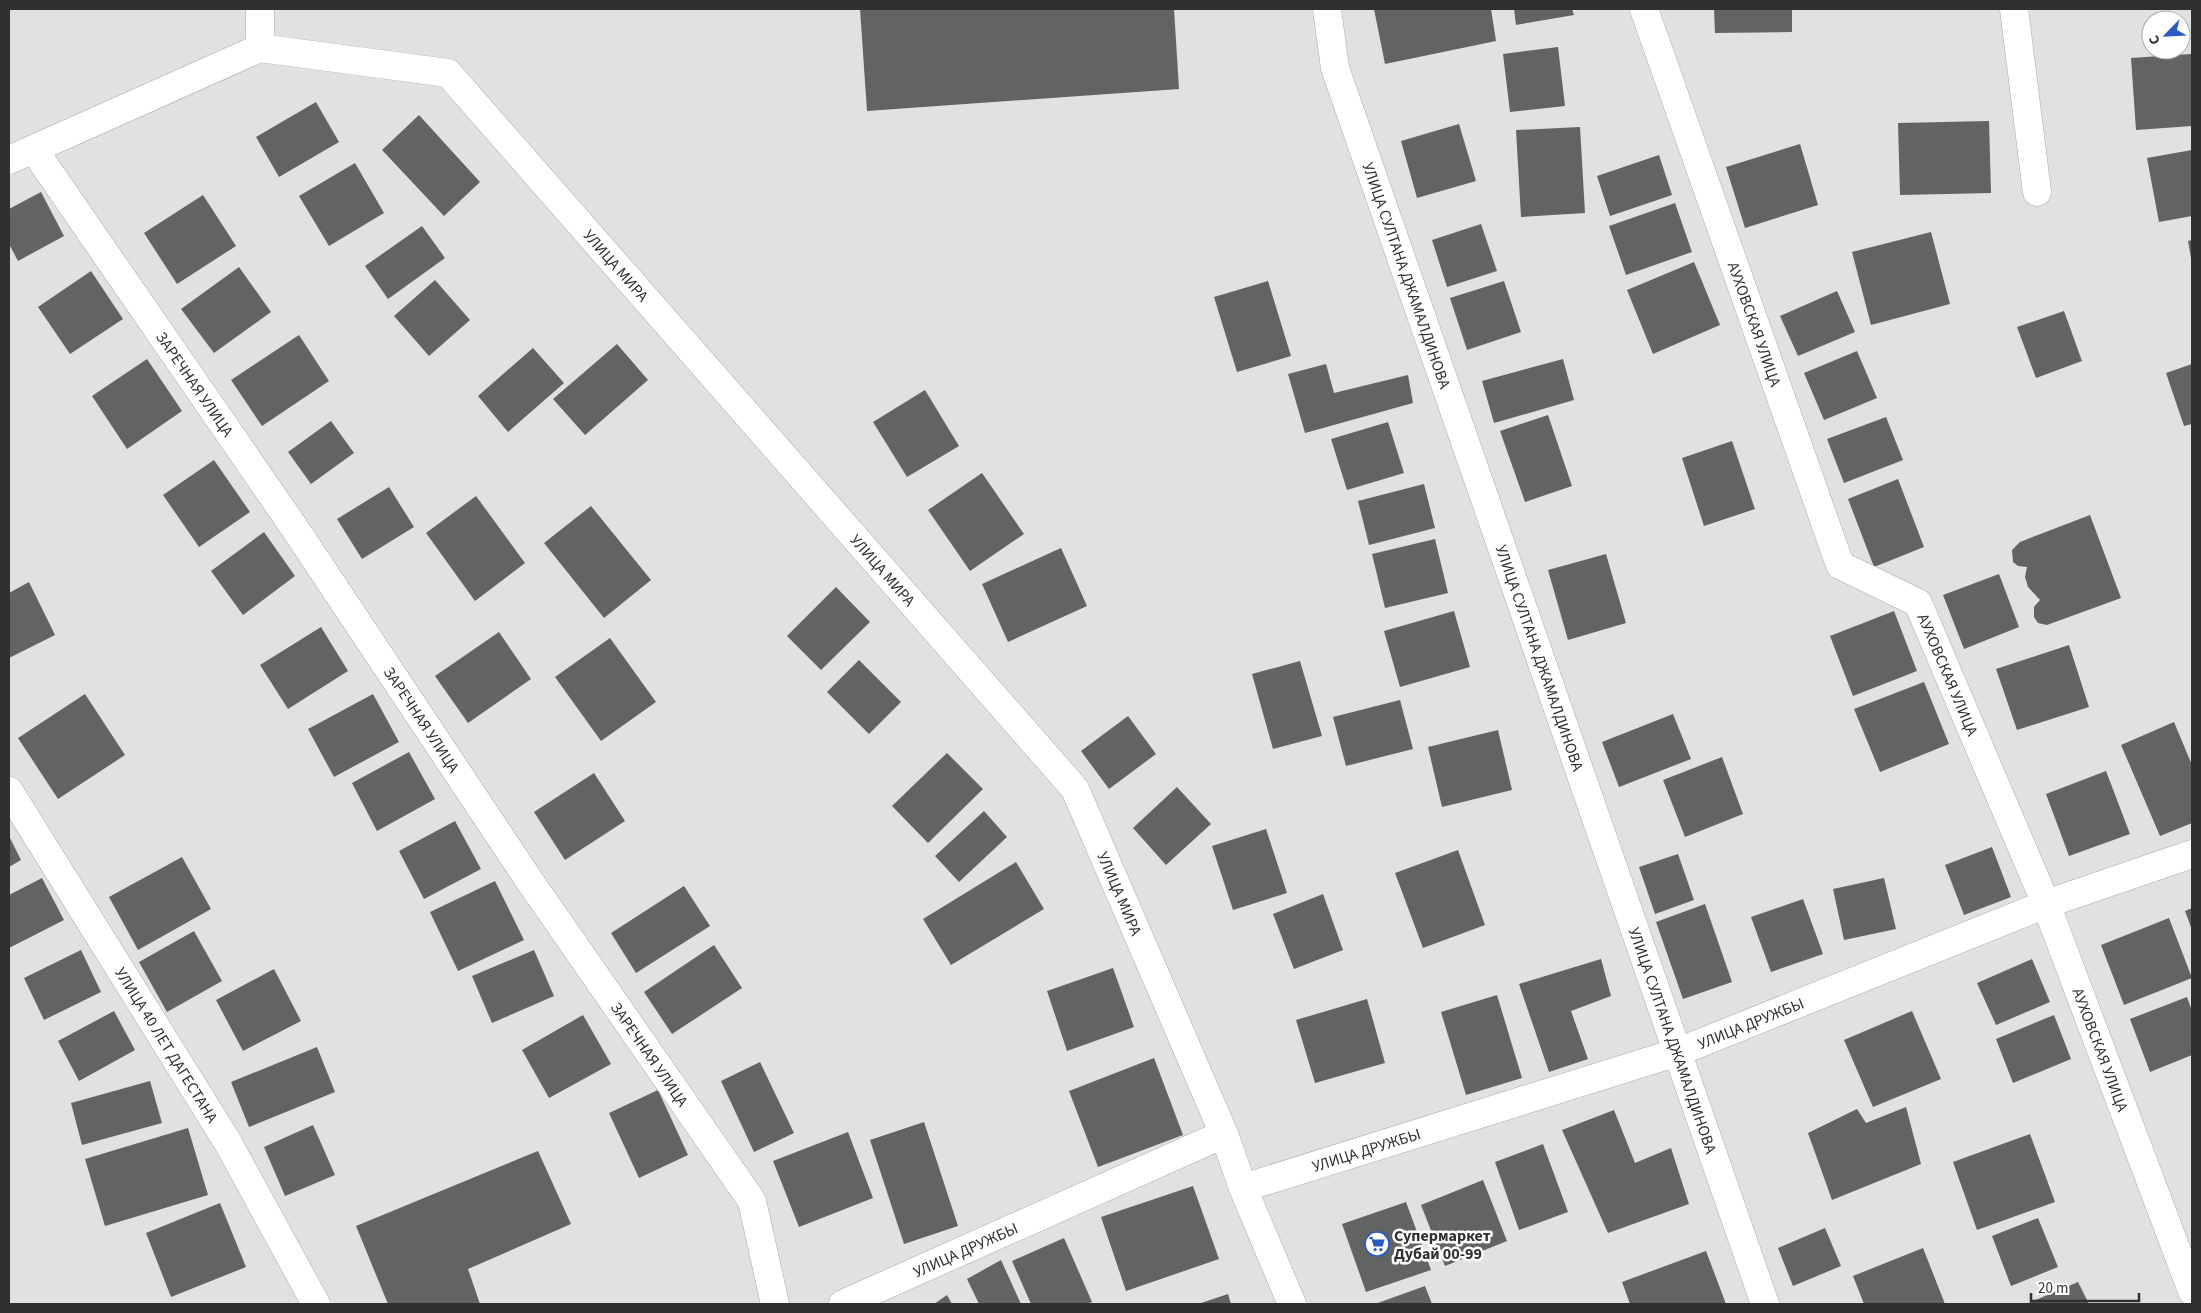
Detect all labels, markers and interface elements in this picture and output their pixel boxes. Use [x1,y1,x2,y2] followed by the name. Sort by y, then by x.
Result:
[2141,10,2191,60] north arrow
[2144,32,2166,48] text: С
[1357,160,1456,392] street label: УЛИЦА СУЛТАНА ДЖАМАЛДИНОВА
[578,225,653,307] street label: УЛИЦА МИРА
[1722,259,1786,390] street label: АУХОВСКАЯ УЛИЦА
[150,328,239,441] street label: ЗАРЕЧНАЯ УЛИЦА
[845,530,920,612] street label: УЛИЦА МИРА
[1490,542,1589,774] street label: УЛИЦА СУЛТАНА ДЖАМАЛДИНОВА
[1912,610,1983,740] street label: АУХОВСКАЯ УЛИЦА
[378,663,465,777] street label: ЗАРЕЧНАЯ УЛИЦА
[1091,849,1147,939] street label: УЛИЦА МИРА
[1623,925,1722,1157] street label: УЛИЦА СУЛТАНА ДЖАМАЛДИНОВА
[109,963,223,1128] street label: УЛИЦА 40 ЛЕТ ДАГЕСТАНА
[2067,985,2134,1115] street label: АУХОВСКАЯ УЛИЦА
[1695,993,1807,1055] street label: УЛИЦА ДРУЖБЫ
[605,998,693,1112] street label: ЗАРЕЧНАЯ УЛИЦА
[1309,1123,1423,1178] street label: УЛИЦА ДРУЖБЫ
[910,1217,1022,1283] street label: УЛИЦА ДРУЖБЫ
[1394,1225,1491,1265] place label: Супермаркет Дубай 00-99
[1364,1231,1390,1257] supermarket icon: Супермаркет Дубай 00-99
[2031,1270,2138,1302] scale bar
[2038,1278,2068,1299] text: 20 m

